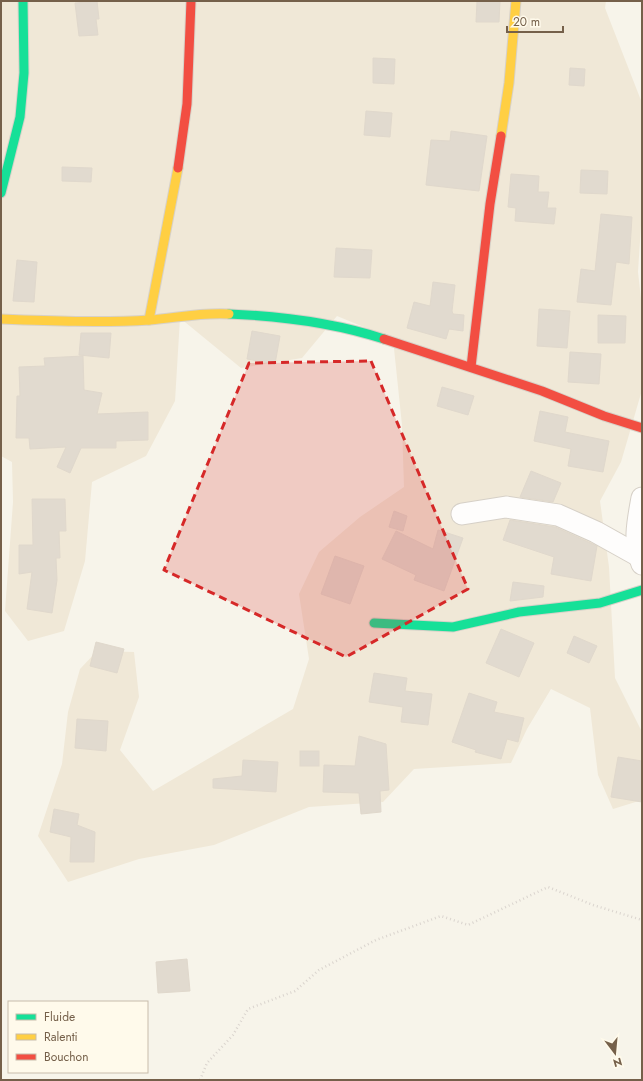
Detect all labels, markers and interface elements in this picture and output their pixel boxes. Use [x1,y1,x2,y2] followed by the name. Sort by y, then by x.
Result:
[507,8,563,34] scale bar
[513,13,540,31] text: 20 m
[8,1001,148,1073] legend
[44,1008,75,1026] text: Fluide
[44,1028,78,1046] text: Ralenti
[595,1033,635,1073] north arrow
[44,1048,88,1066] text: Bouchon
[611,1054,624,1072] text: N

